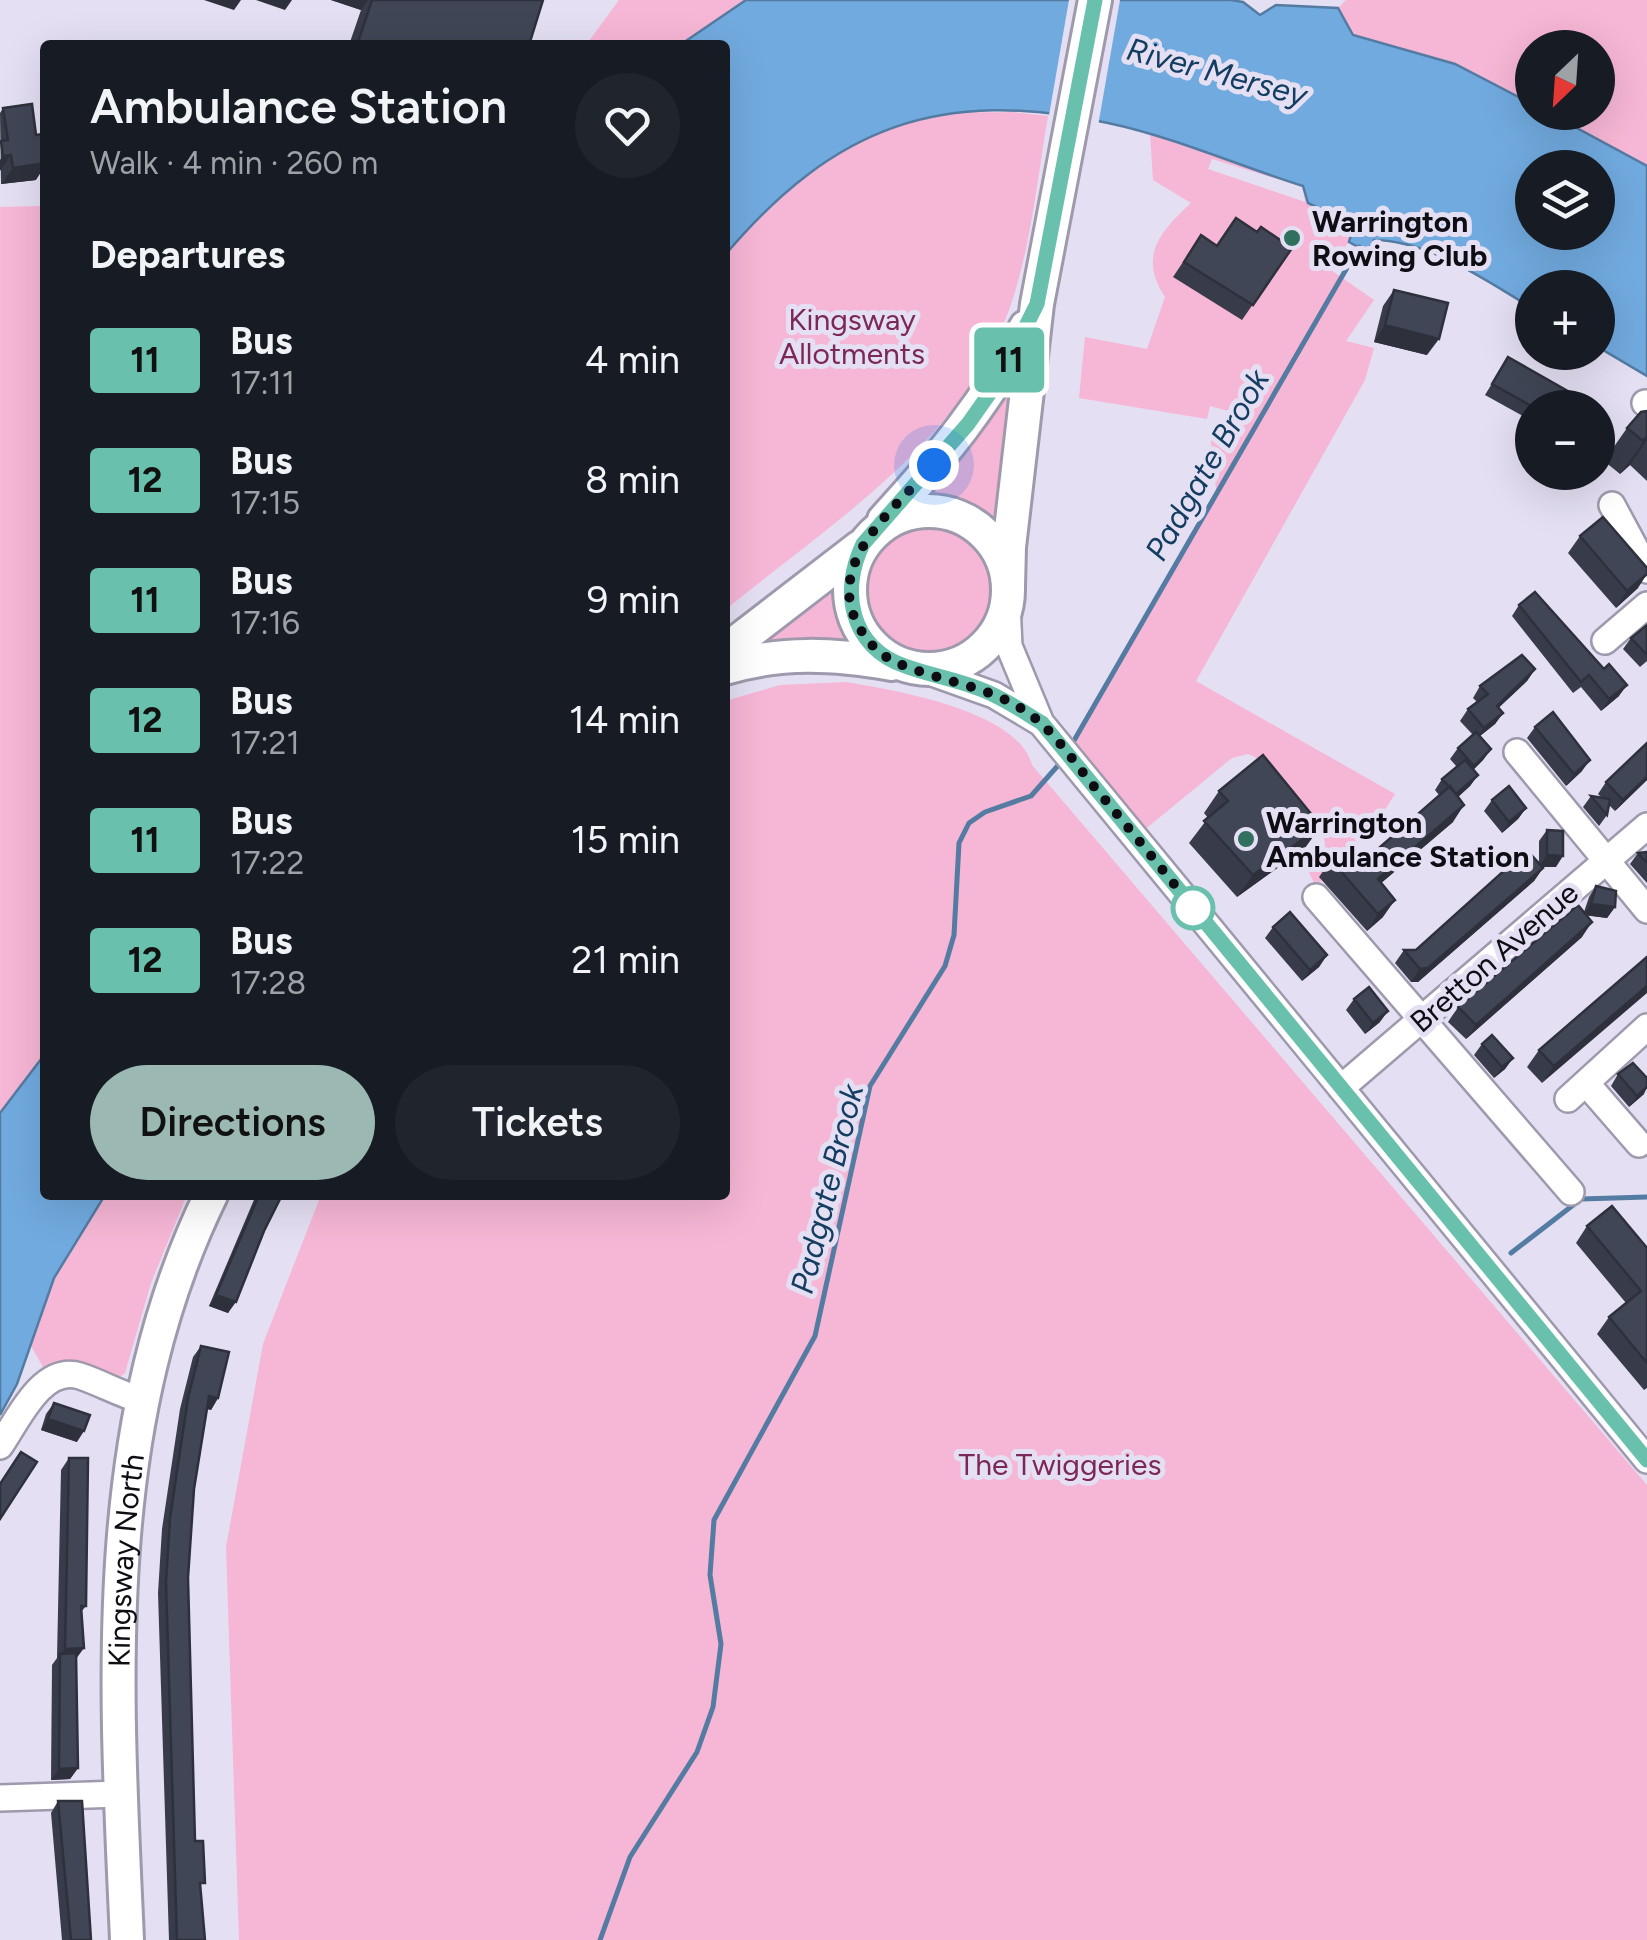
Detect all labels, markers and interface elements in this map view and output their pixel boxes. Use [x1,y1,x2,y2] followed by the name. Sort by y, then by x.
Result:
[1123,30,1312,115] water label: River Mersey
[1515,30,1615,130] north arrow
[1515,30,1615,490] map controls
[575,73,680,178] button: heart
[90,77,507,135] text: Ambulance Station
[90,144,378,182] text: Walk · 4 min · 260 m
[1515,150,1615,250] button: layers
[1312,203,1487,274] place label: Warrington Rowing Club
[1281,227,1303,249] marker: Warrington Rowing Club
[90,232,285,278] text: Departures
[1515,270,1615,370] button: +
[779,301,925,372] park label: Kingsway Allotments
[230,318,293,364] text: Bus
[964,328,1054,392] line badge: 11
[585,337,680,383] text: 4 min
[130,339,160,381] text: 11
[994,339,1024,381] text: 11
[1137,361,1278,567] water label: Padgate Brook
[230,364,295,402] text: 17:11
[1515,390,1615,490] button: −
[230,438,293,484] text: Bus
[909,440,959,490] your location
[585,457,680,503] text: 8 min
[127,459,163,501] text: 12
[230,484,300,522] text: 17:15
[230,558,293,604] text: Bus
[587,577,680,623] text: 9 min
[130,579,160,621] text: 11
[230,604,300,642] text: 17:16
[230,678,293,724] text: Bus
[569,697,680,743] text: 14 min
[127,699,163,741] text: 12
[230,724,300,762] text: 17:21
[230,798,293,844] text: Bus
[1266,804,1529,875] place label: Warrington Ambulance Station
[571,817,680,863] text: 15 min
[130,819,160,861] text: 11
[1235,828,1257,850] marker: Warrington Ambulance Station
[230,844,304,882] text: 17:22
[1402,874,1586,1040] street label: Bretton Avenue
[1172,887,1214,929] unlabelled marker
[230,918,293,964] text: Bus
[571,937,680,983] text: 21 min
[127,939,163,981] text: 12
[230,964,306,1002] text: 17:28
[90,1065,375,1180] button: Directions
[395,1065,680,1180] button: Tickets
[783,1079,872,1298] water label: Padgate Brook
[959,1446,1161,1483] park label: The Twiggeries
[100,1451,152,1667] street label: Kingsway North

